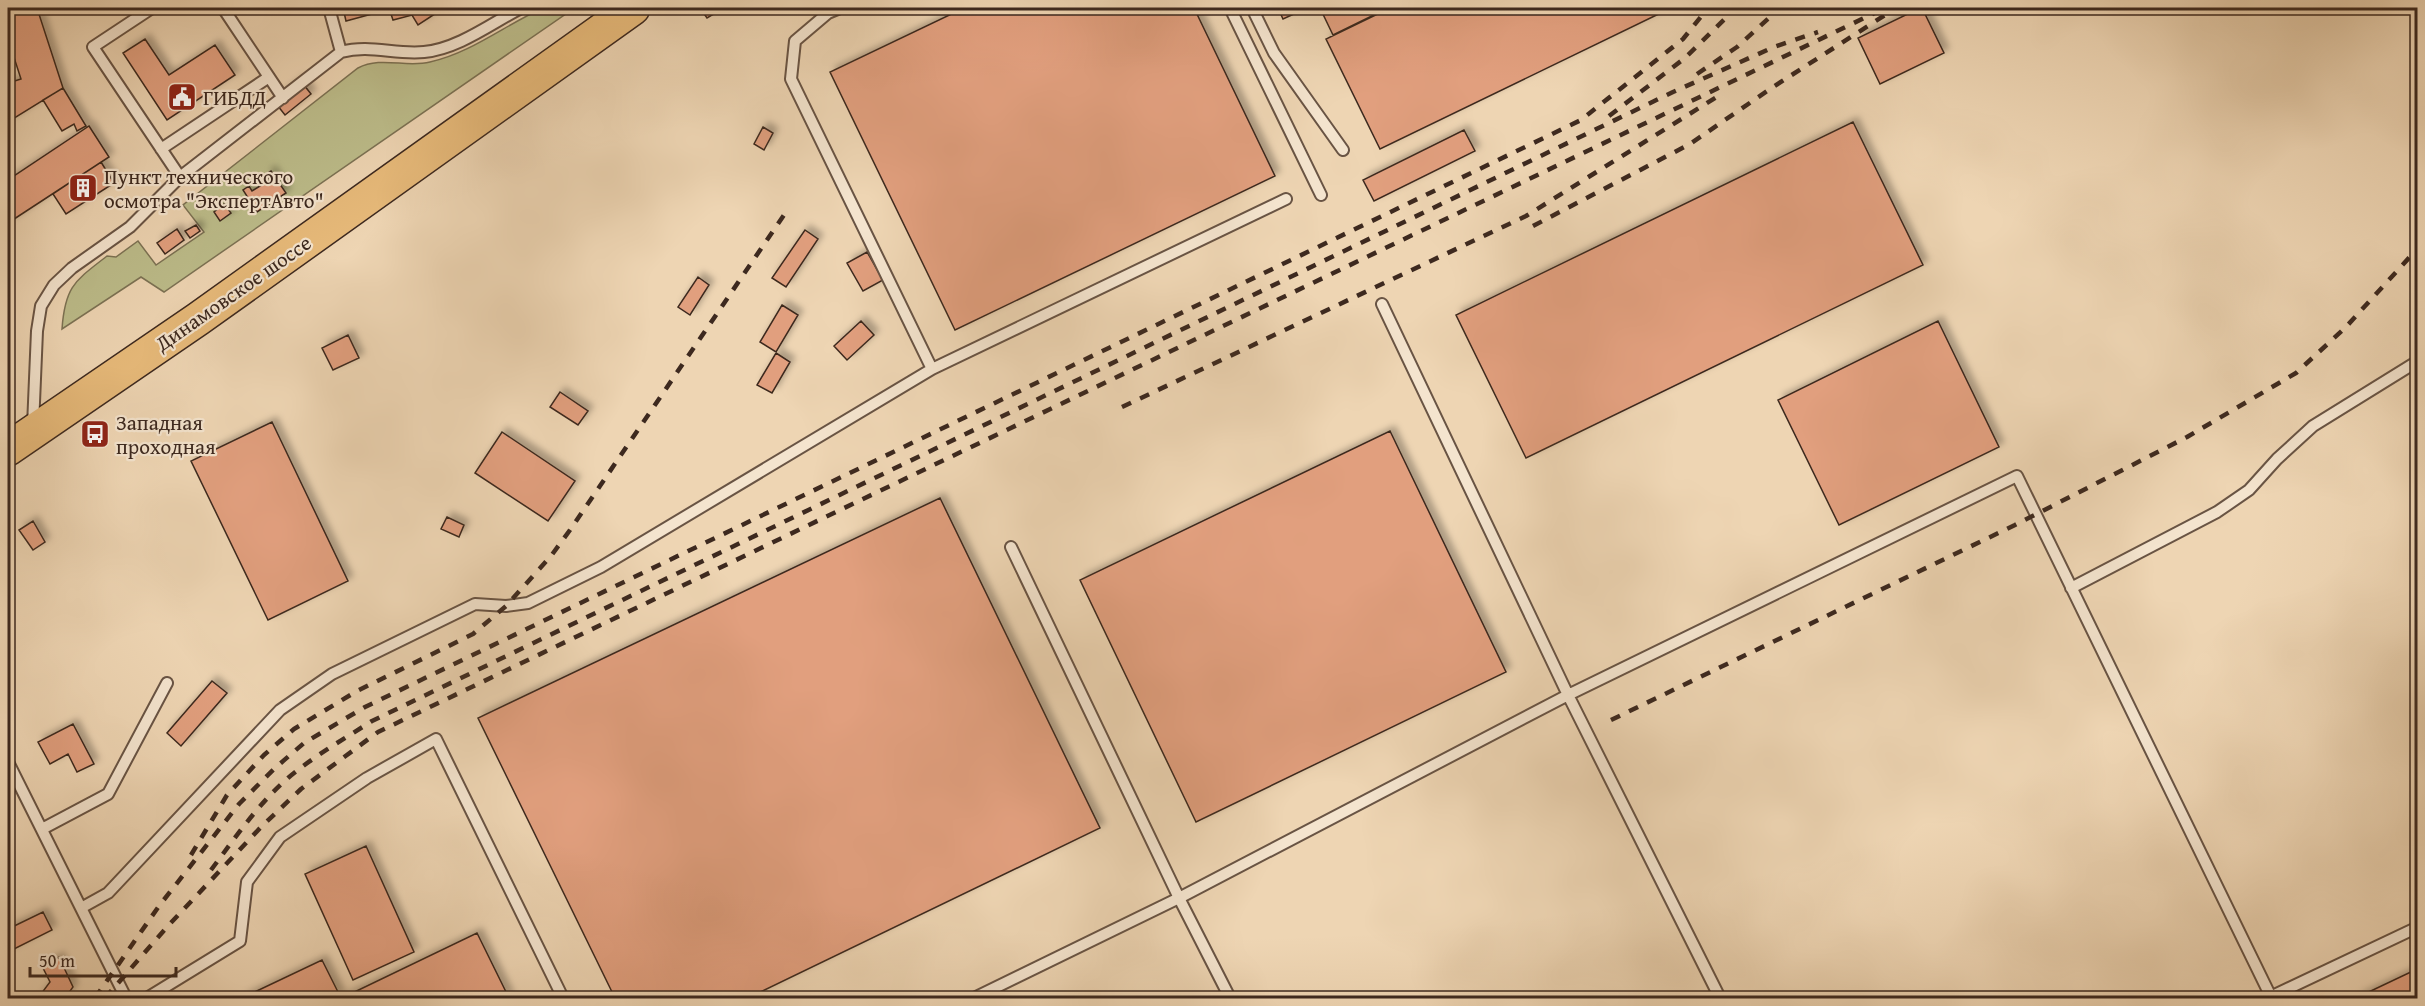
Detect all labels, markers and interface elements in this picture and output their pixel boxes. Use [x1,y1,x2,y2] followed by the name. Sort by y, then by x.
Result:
[166,81,198,113] public building icon: ГИБДД
[203,82,266,113] place label: ГИБДД
[104,161,324,216] place label: Пункт технического осмотра "ЭкспертАвто"
[67,172,99,204] building icon: Пункт технического осмотра "ЭкспертАвто"
[148,227,318,359] street label: Динамовское шоссе
[116,407,216,462] place label: Западная проходная
[79,418,111,450] bus stop icon: Западная проходная
[30,940,176,978] scale bar
[39,947,75,974] text: 50 m

